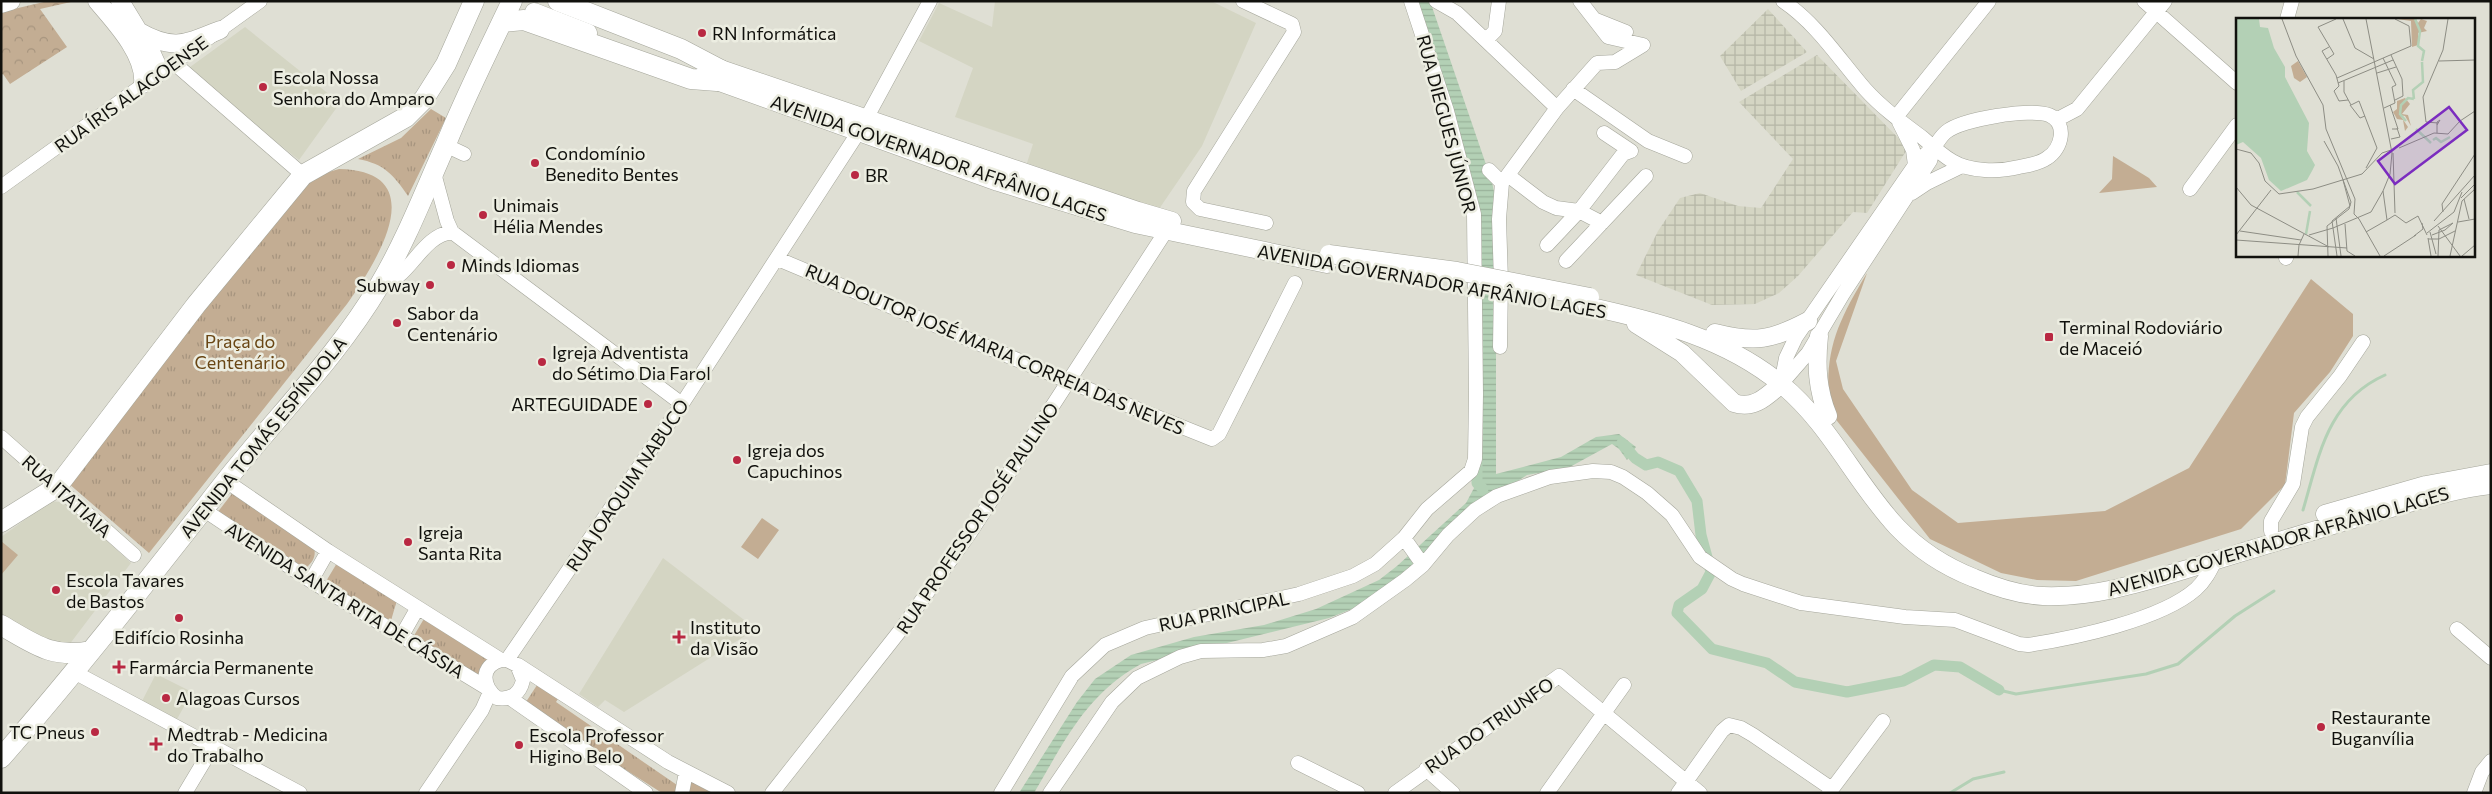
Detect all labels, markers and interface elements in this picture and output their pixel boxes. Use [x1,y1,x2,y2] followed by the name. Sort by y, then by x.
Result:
[2236,18,2474,256] inset map
[712,22,836,44] place label: RN Informática
[696,27,708,39] marker: RN Informática
[50,31,212,157] street label: RUA ÍRIS ALAGOENSE
[1413,32,1481,216] street label: RUA DIEGUES JÚNIOR
[273,66,435,109] place label: Escola Nossa Senhora do Amparo
[257,81,269,93] marker: Escola Nossa Senhora do Amparo
[768,90,1110,226] street label: AVENIDA GOVERNADOR AFRÂNIO LAGES
[545,142,679,185] place label: Condomínio Benedito Bentes
[529,157,541,169] marker: Condomínio Benedito Bentes
[865,164,889,186] place label: BR
[849,169,861,181] marker: BR
[493,194,603,237] place label: Unimais Hélia Mendes
[477,209,489,221] marker: Unimais Hélia Mendes
[1256,239,1608,323] street label: AVENIDA GOVERNADOR AFRÂNIO LAGES
[461,254,579,276] place label: Minds Idiomas
[445,259,457,271] marker: Minds Idiomas
[802,259,1188,439] street label: RUA DOUTOR JOSÉ MARIA CORREIA DAS NEVES
[356,274,420,296] place label: Subway
[424,279,436,291] marker: Subway
[407,302,498,345] place label: Sabor da Centenário
[2059,316,2223,359] place label: Terminal Rodoviário de Maceió
[391,317,403,329] marker: Sabor da Centenário
[194,330,286,373] park label: Praça do Centenário
[2043,331,2055,343] marker: Terminal Rodoviário de Maceió
[175,332,351,542] street label: AVENIDA TOMÁS ESPÍNDOLA
[552,341,711,384] place label: Igreja Adventista do Sétimo Dia Farol
[536,356,548,368] marker: Igreja Adventista do Sétimo Dia Farol
[511,393,638,415] place label: ARTEGUIDADE
[561,395,693,575] street label: RUA JOAQUIM NABUCO
[642,398,654,410] marker: ARTEGUIDADE
[891,398,1063,638] street label: RUA PROFESSOR JOSÉ PAULINO
[747,439,842,482] place label: Igreja dos Capuchinos
[18,450,116,542] street label: RUA ITATIAIA
[731,454,743,466] marker: Igreja dos Capuchinos
[2105,482,2451,600] street label: AVENIDA GOVERNADOR AFRÂNIO LAGES
[222,517,468,683] street label: AVENIDA SANTA RITA DE CÁSSIA
[418,521,502,564] place label: Igreja Santa Rita
[402,536,414,548] marker: Igreja Santa Rita
[66,569,184,612] place label: Escola Tavares de Bastos
[50,584,62,596] marker: Escola Tavares de Bastos
[1157,586,1291,636] street label: RUA PRINCIPAL
[173,612,185,624] marker: Edifício Rosinha
[690,616,761,659] place label: Instituto da Visão
[114,626,244,648] place label: Edifício Rosinha
[672,630,686,644] marker: Instituto da Visão
[129,656,314,678] place label: Farmárcia Permanente
[113,661,125,673] marker: Farmárcia Permanente
[1420,672,1558,778] street label: RUA DO TRIUNFO
[176,687,300,709] place label: Alagoas Cursos
[160,692,172,704] marker: Alagoas Cursos
[2331,706,2430,749] place label: Restaurante Buganvília
[9,721,85,743] place label: TC Pneus
[2315,721,2327,733] marker: Restaurante Buganvília
[167,723,328,766] place label: Medtrab - Medicina do Trabalho
[529,724,664,767] place label: Escola Professor Higino Belo
[89,726,101,738] marker: TC Pneus
[149,737,163,751] marker: Medtrab - Medicina do Trabalho
[513,739,525,751] marker: Escola Professor Higino Belo

